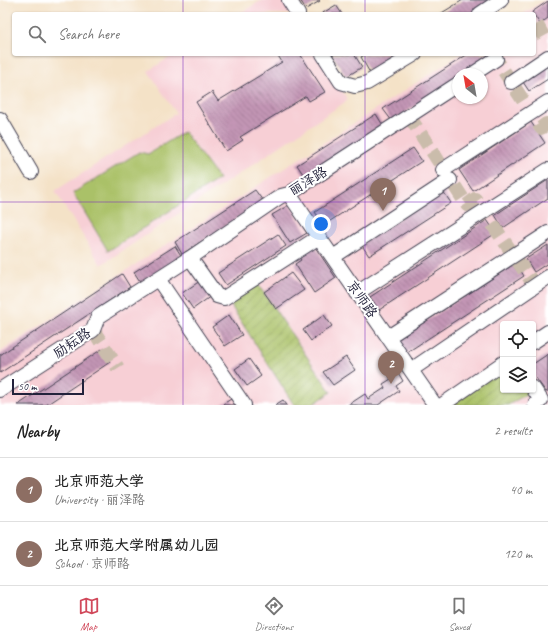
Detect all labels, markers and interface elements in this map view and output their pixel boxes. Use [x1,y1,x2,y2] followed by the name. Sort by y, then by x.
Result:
[12,12,536,56] search box
[26,23,48,45] icon: search
[58,25,119,44] text: Search here
[452,68,488,104] north arrow
[286,163,330,199] street label: 丽泽路
[370,178,396,211] pin: 1
[311,214,331,234] your location
[343,277,381,321] street label: 京师路
[500,321,536,393] map controls
[500,321,536,357] button: locate
[50,324,94,362] street label: 励耘路
[378,351,404,384] pin: 2
[500,357,536,393] button: layers
[12,377,84,396] scale bar
[18,379,37,393] text: 50 m
[16,421,59,442] text: Nearby
[494,423,532,439] text: 2 results
[54,472,144,491] text: 北京师范大学
[26,482,32,498] text: 1
[510,482,532,498] text: 40 m
[54,492,145,508] text: University · 丽泽路
[54,536,219,555] text: 北京师范大学附属幼儿园
[26,546,32,562] text: 2
[504,546,532,562] text: 120 m
[54,556,130,572] text: School · 京师路
[78,595,100,633] tab: Map
[255,595,293,633] tab: Directions
[448,595,470,633] tab: Saved

